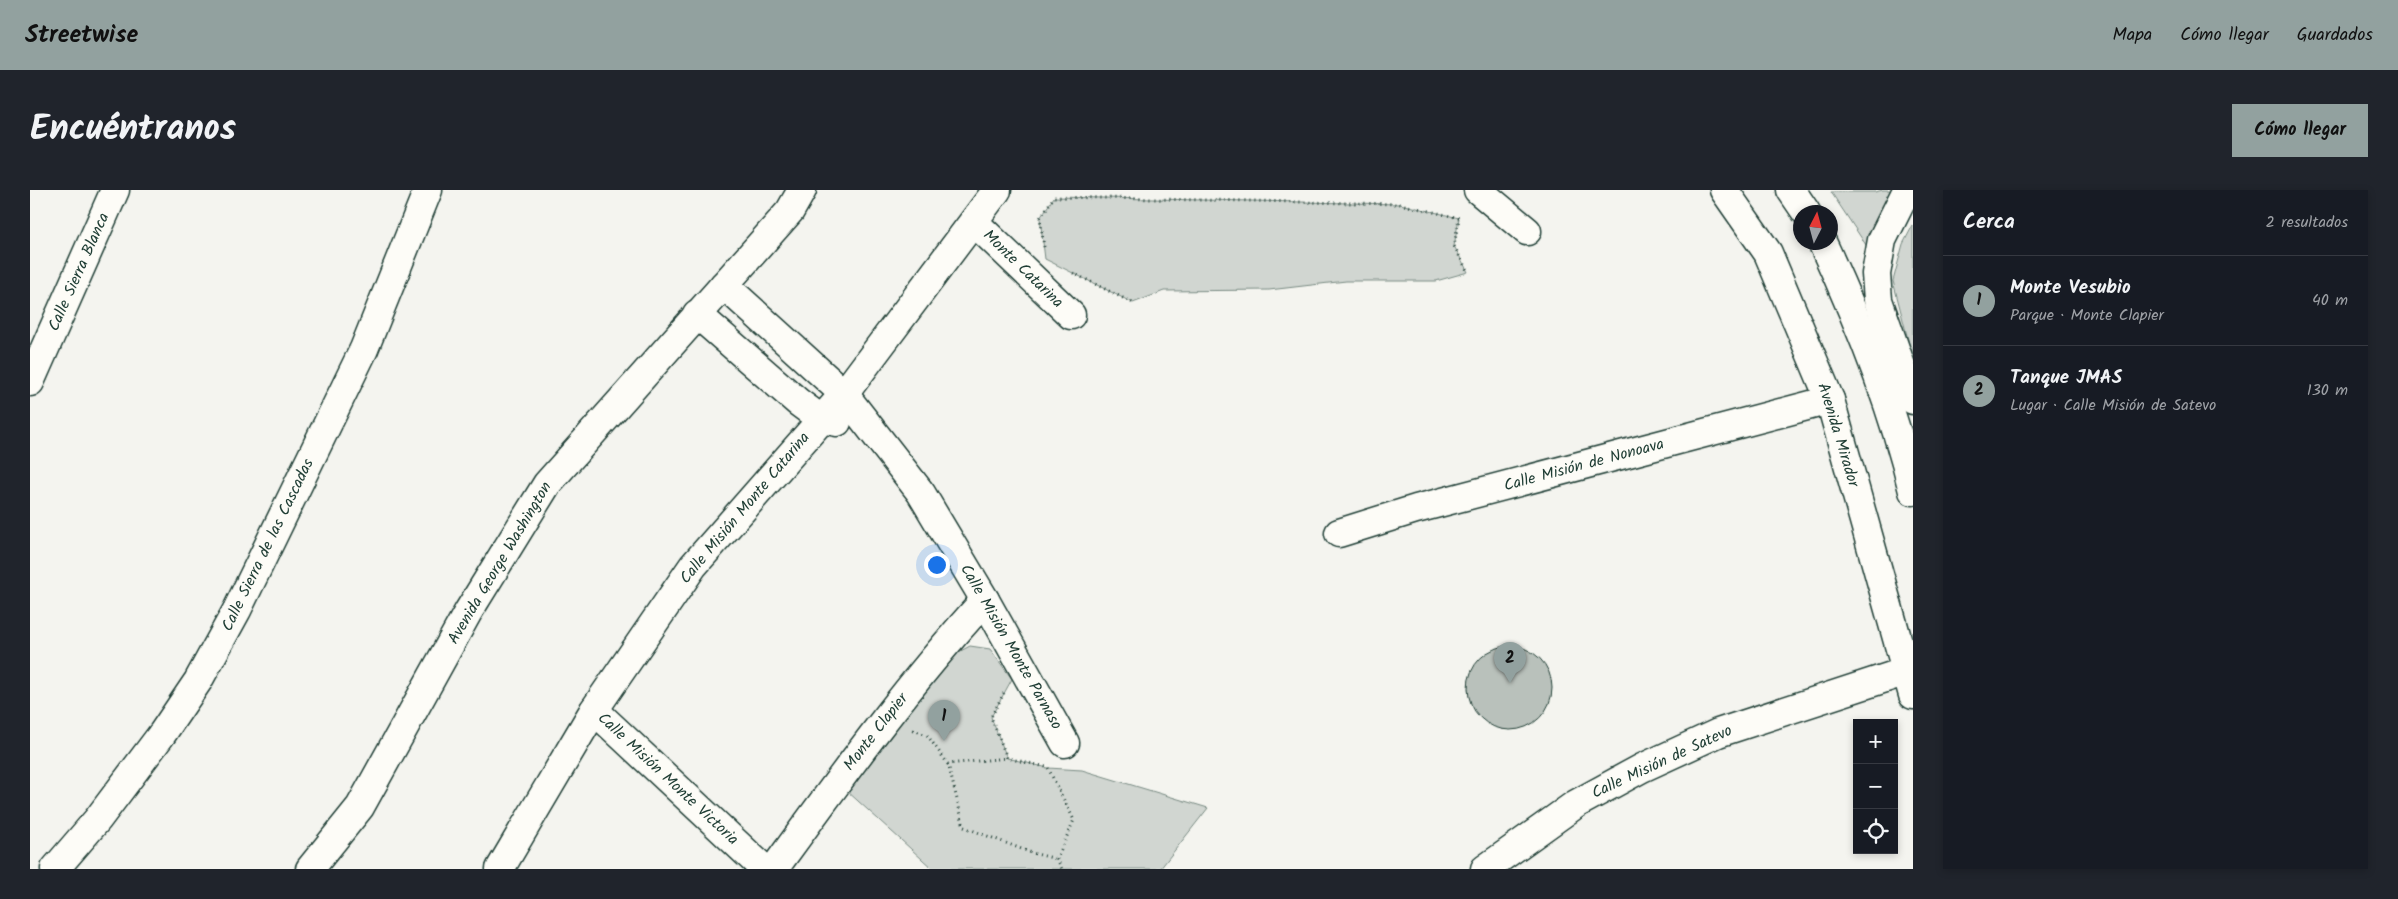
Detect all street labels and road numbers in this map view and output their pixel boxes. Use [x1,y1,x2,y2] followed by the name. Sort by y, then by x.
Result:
[42,209,116,335] street label: Calle Sierra Blanca
[977,224,1069,314] street label: Monte Catarina
[1810,380,1866,492] street label: Avenida Mirador
[674,426,816,590] street label: Calle Misión Monte Catarina
[1501,432,1667,498] street label: Calle Misión de Nonoava
[215,454,321,636] street label: Calle Sierra de las Cascadas
[441,477,559,649] street label: Avenida George Washington
[953,560,1069,734] street label: Calle Misión Monte Parnaso
[837,686,916,776] street label: Monte Clapier
[592,707,744,851] street label: Calle Misión Monte Victoria
[1587,718,1737,806] street label: Calle Misión de Satevo

